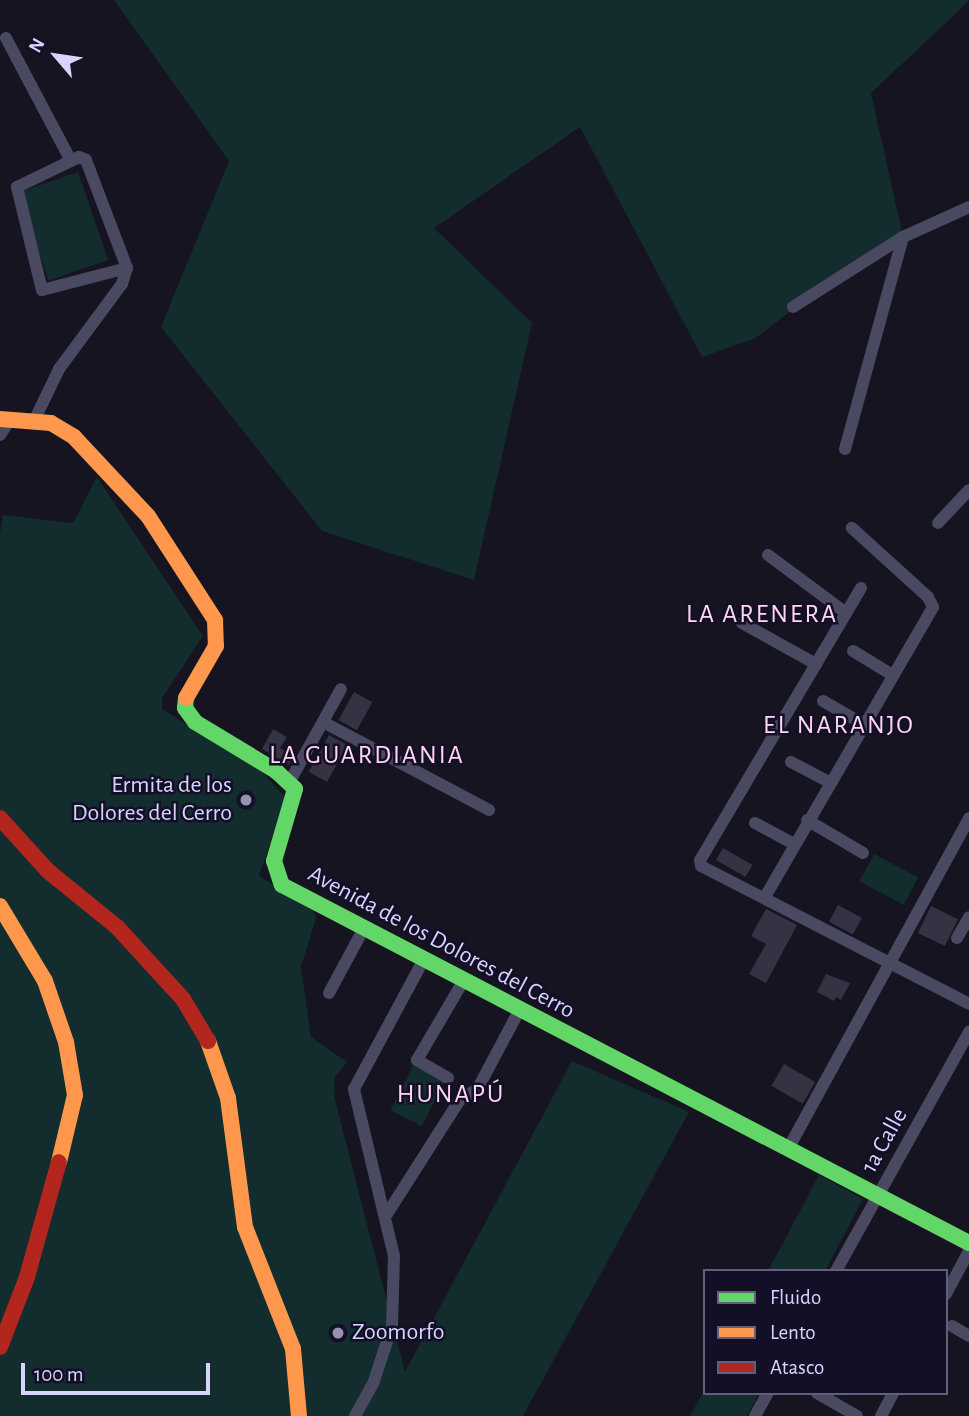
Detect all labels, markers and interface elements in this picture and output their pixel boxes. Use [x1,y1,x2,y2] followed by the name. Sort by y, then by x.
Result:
[21,21,91,91] north arrow
[26,35,49,56] text: N
[687,599,837,631] district label: LA ARENERA
[764,710,914,742] district label: EL NARANJO
[271,740,463,772] district label: LA GUARDIANIA
[72,772,232,828] place label: Ermita de los Dolores del Cerro
[238,792,254,808] marker: Ermita de los Dolores del Cerro
[303,860,579,1026] street label: Avenida de los Dolores del Cerro
[397,1079,505,1111] district label: HUNAPÚ
[855,1103,915,1179] street label: 1a Calle
[703,1269,948,1395] legend
[770,1287,821,1308] text: Fluido
[352,1319,444,1347] place label: Zoomorfo
[770,1322,816,1343] text: Lento
[330,1325,346,1341] marker: Zoomorfo
[24,1350,214,1394] scale bar
[770,1357,824,1378] text: Atasco
[34,1364,84,1385] text: 100 m

